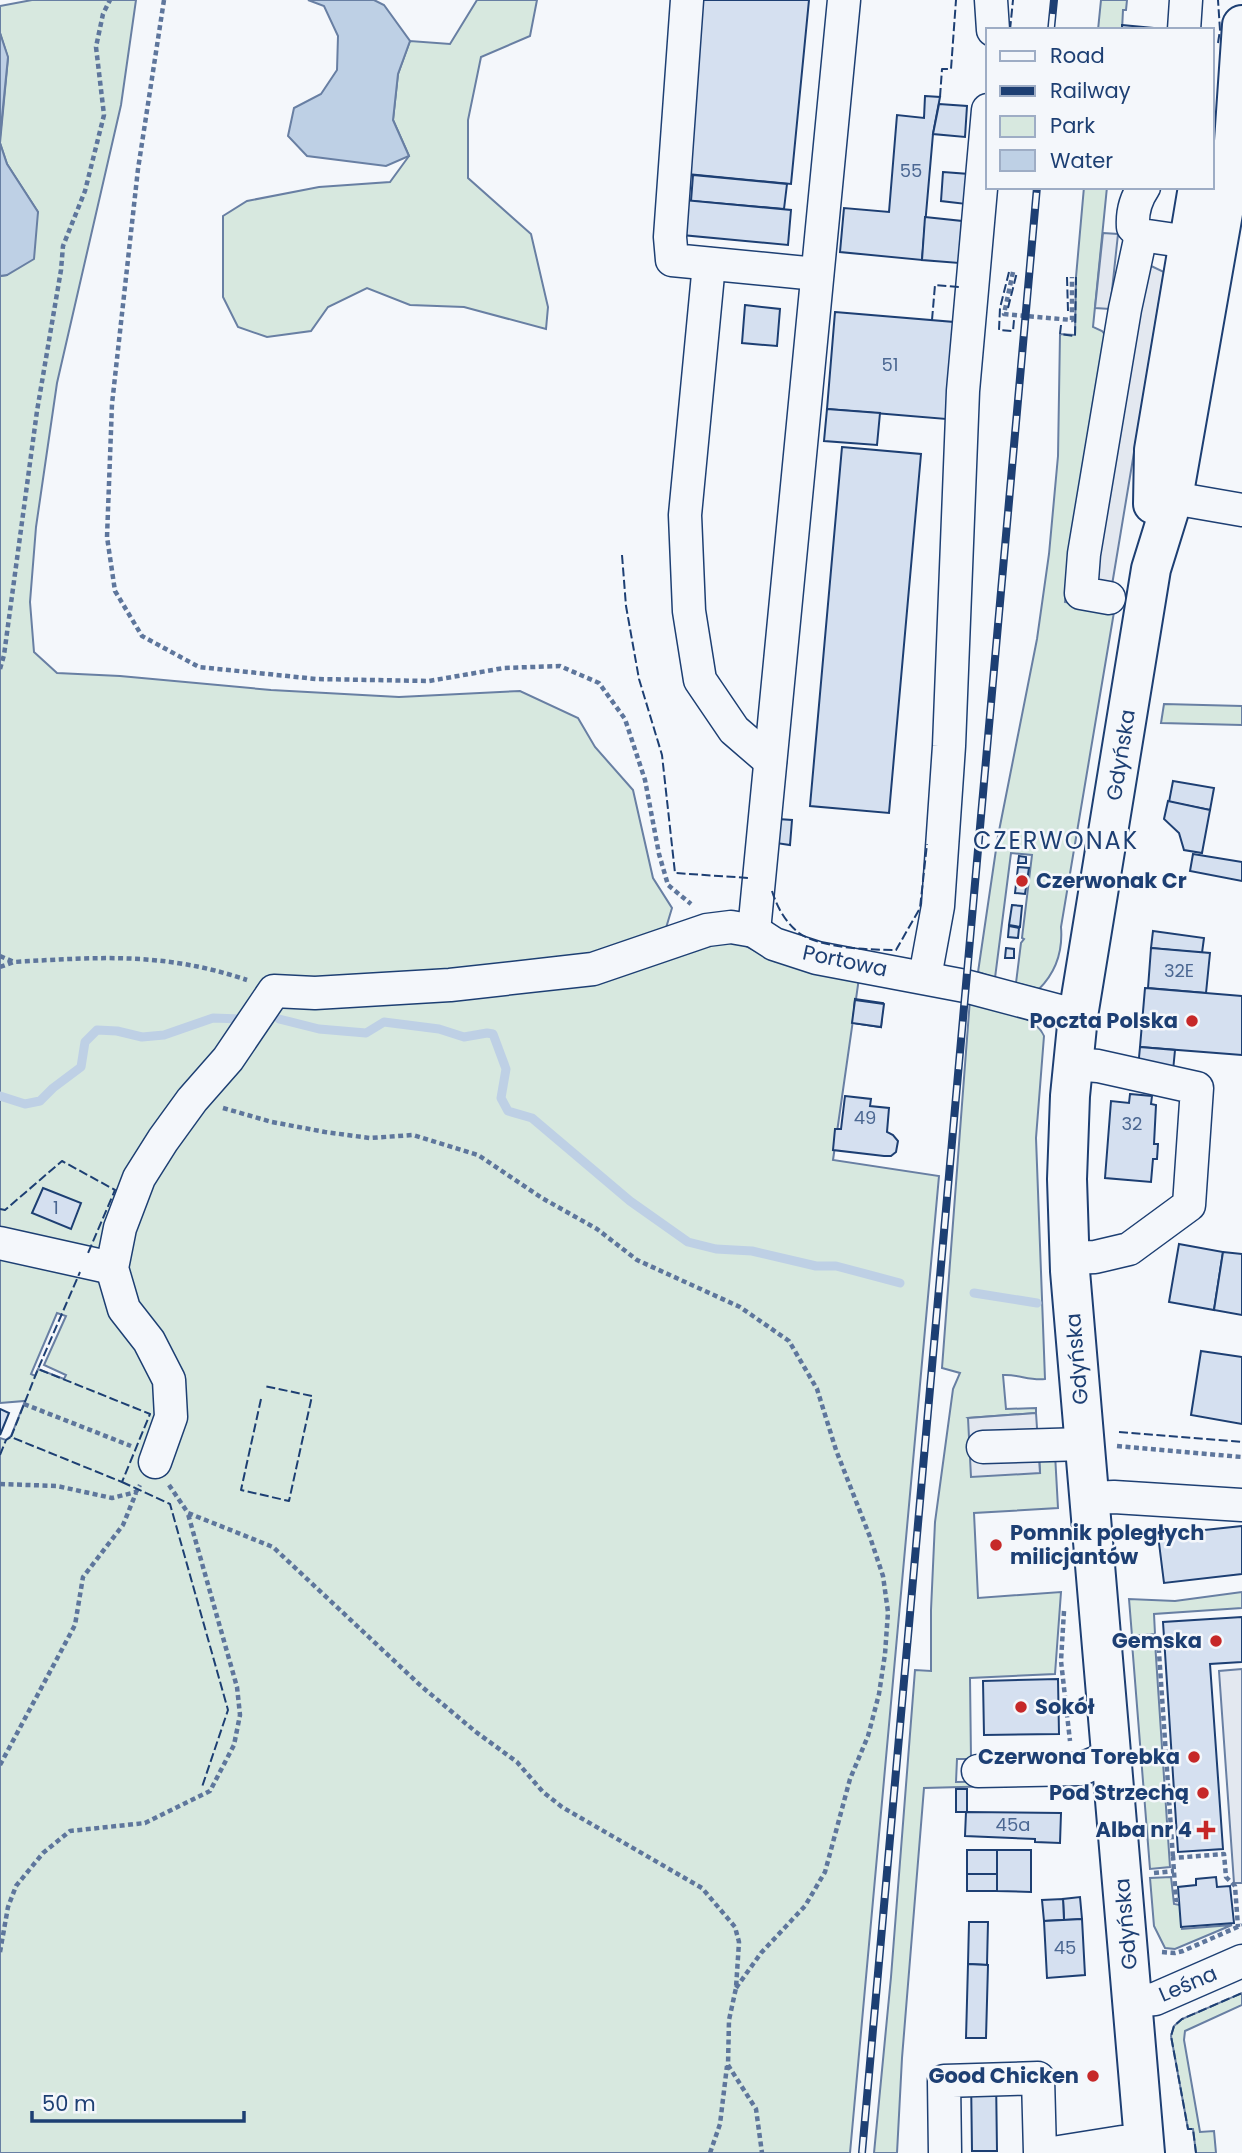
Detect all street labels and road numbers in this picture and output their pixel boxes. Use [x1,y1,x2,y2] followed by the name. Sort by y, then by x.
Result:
[1099,707,1142,803] street label: Gdyńska
[800,937,890,984] street label: Portowa
[1058,1312,1095,1406] street label: Gdyńska
[1107,1877,1144,1971] street label: Gdyńska
[1154,1958,1221,2009] street label: Leśna

